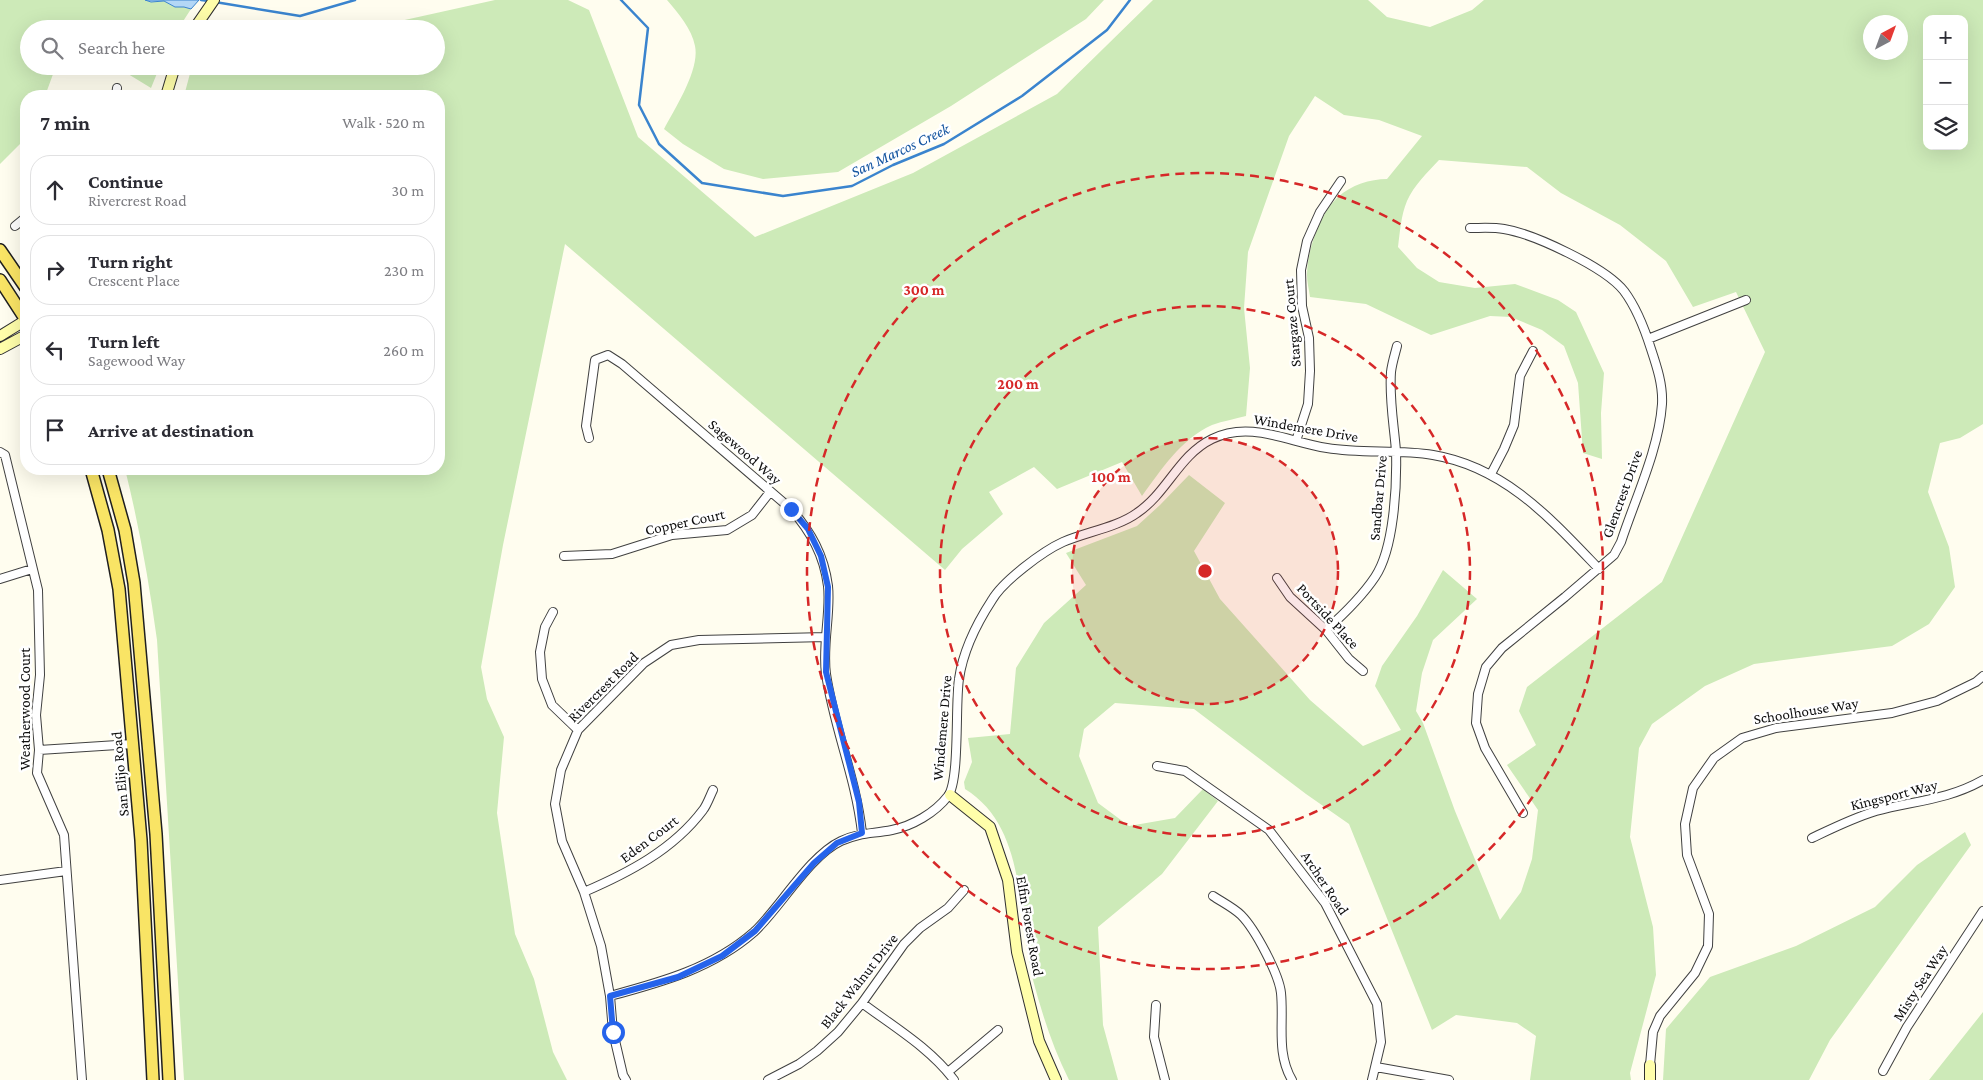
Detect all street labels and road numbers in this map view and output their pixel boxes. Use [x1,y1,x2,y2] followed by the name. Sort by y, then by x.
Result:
[1280,277,1305,368] street label: Stargaze Court
[1253,411,1360,445] street label: Windemere Drive
[705,416,785,489] street label: Sagewood Way
[1599,448,1645,540] street label: Glencrest Drive
[1366,454,1390,541] street label: Sandbar Drive
[644,506,728,539] street label: Copper Court
[1294,580,1362,652] street label: Portside Place
[17,647,33,770] street label: Weatherwood Court
[565,649,641,725] street label: Rivercrest Road
[929,674,955,781] street label: Windemere Drive
[1753,695,1860,728] street label: Schoolhouse Way
[108,731,133,817] street label: San Elijo Road
[1849,776,1939,814] street label: Kingsport Way
[617,812,682,866] street label: Eden Court
[1298,848,1352,918] street label: Archer Road
[1013,875,1047,977] street label: Elfin Forest Road
[817,930,901,1031] street label: Black Walnut Drive
[1890,942,1951,1024] street label: Misty Sea Way

